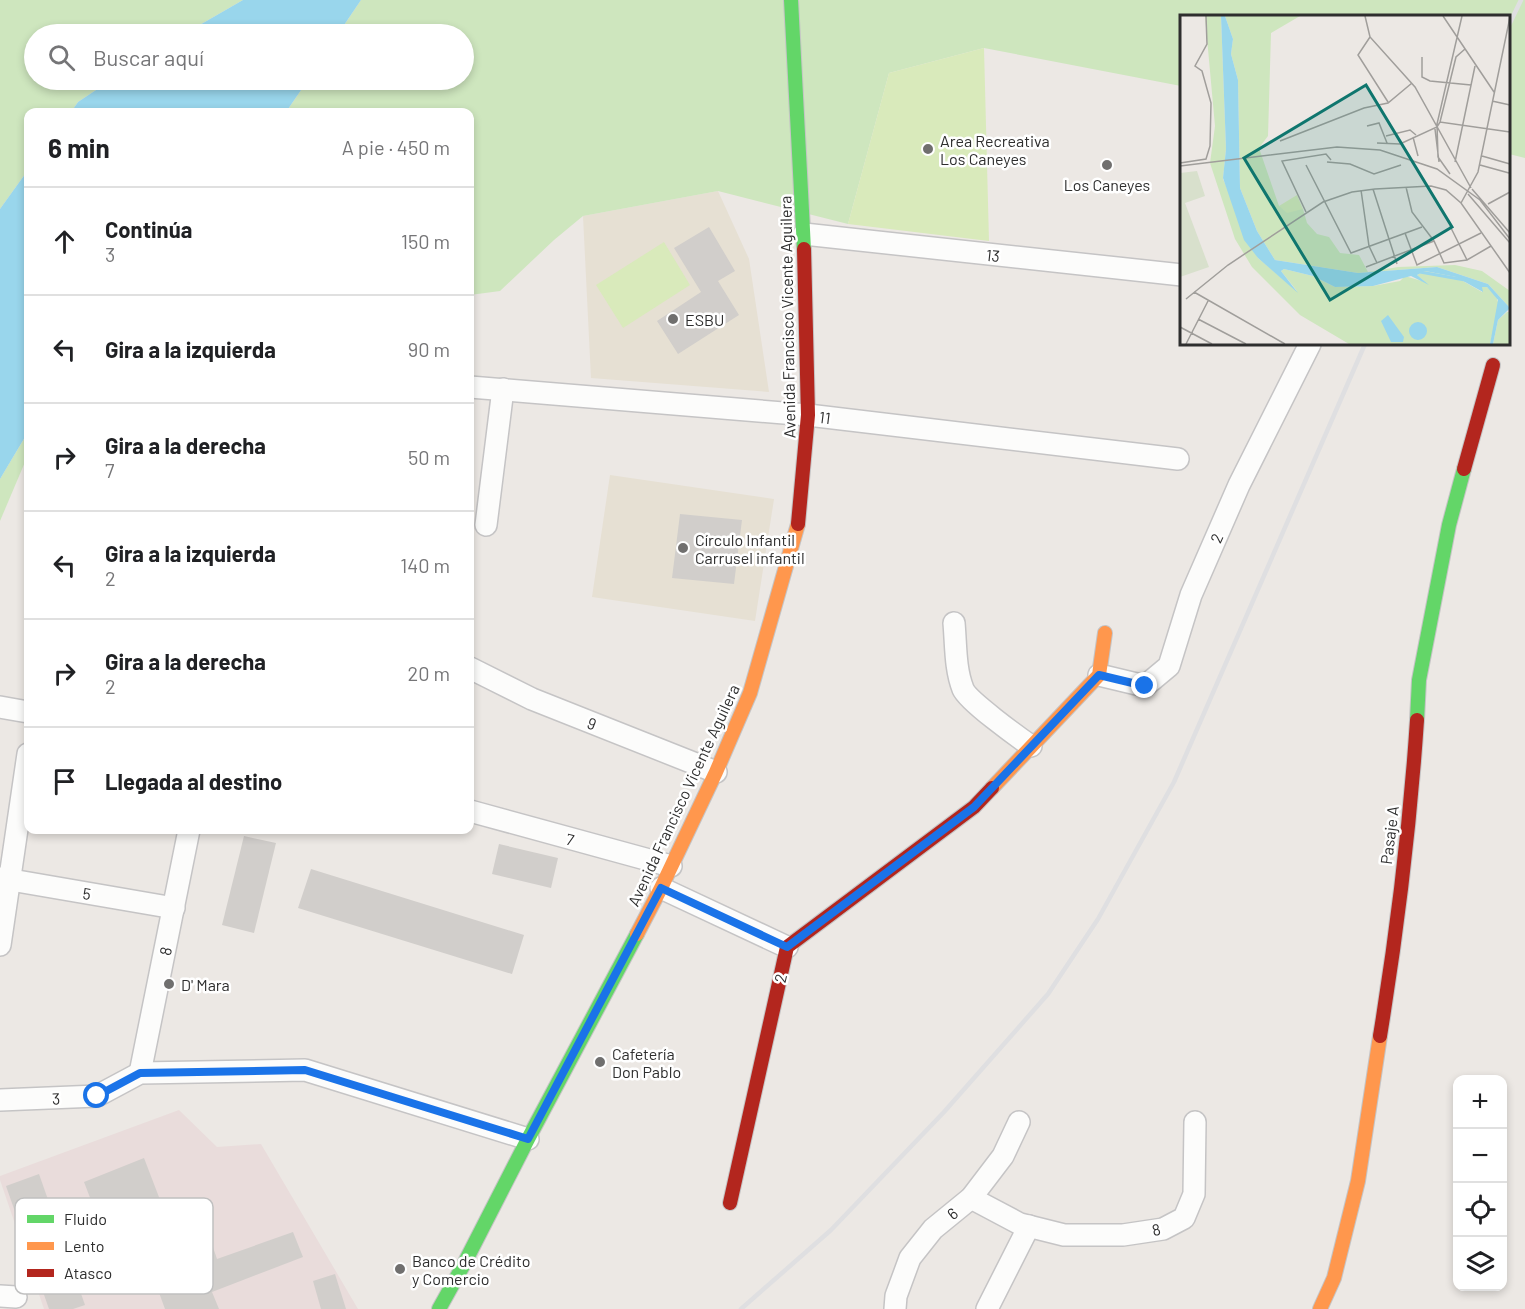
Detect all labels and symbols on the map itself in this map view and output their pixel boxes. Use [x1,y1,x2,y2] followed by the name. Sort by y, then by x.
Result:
[1180,15,1510,345] inset map
[940,131,1050,168] place label: Area Recreativa Los Caneyes
[921,142,935,156] marker: Area Recreativa Los Caneyes
[1100,158,1114,172] marker: Los Caneyes
[1064,175,1150,194] place label: Los Caneyes
[775,196,799,438] street label: Avenida Francisco Vicente Aguilera
[985,245,1001,265] street label: 13
[685,310,724,329] place label: ESBU
[666,312,680,326] marker: ESBU
[818,407,832,427] street label: 11
[695,530,805,567] place label: Círculo Infantil Carrusel infantil
[1206,530,1226,546] street label: 2
[676,541,690,555] marker: Círculo Infantil Carrusel infantil
[1131,672,1157,698] route end
[623,681,743,909] street label: Avenida Francisco Vicente Aguilera
[585,713,599,733] street label: 9
[1376,804,1402,865] street label: Pasaje A
[564,829,577,849] street label: 7
[81,883,93,903] street label: 5
[155,945,175,957] street label: 8
[770,972,790,984] street label: 2
[181,975,230,994] place label: D' Mara
[162,977,176,991] marker: D' Mara
[612,1044,681,1081] place label: Cafetería Don Pablo
[593,1055,607,1069] marker: Cafetería Don Pablo
[83,1082,109,1108] route start
[51,1088,61,1108] street label: 3
[15,1198,213,1294] legend
[943,1203,961,1223] street label: 6
[64,1209,107,1228] text: Fluido
[1150,1219,1162,1239] street label: 8
[64,1236,105,1255] text: Lento
[412,1251,530,1288] place label: Banco de Crédito y Comercio
[393,1262,407,1276] marker: Banco de Crédito y Comercio
[64,1263,112,1282] text: Atasco

